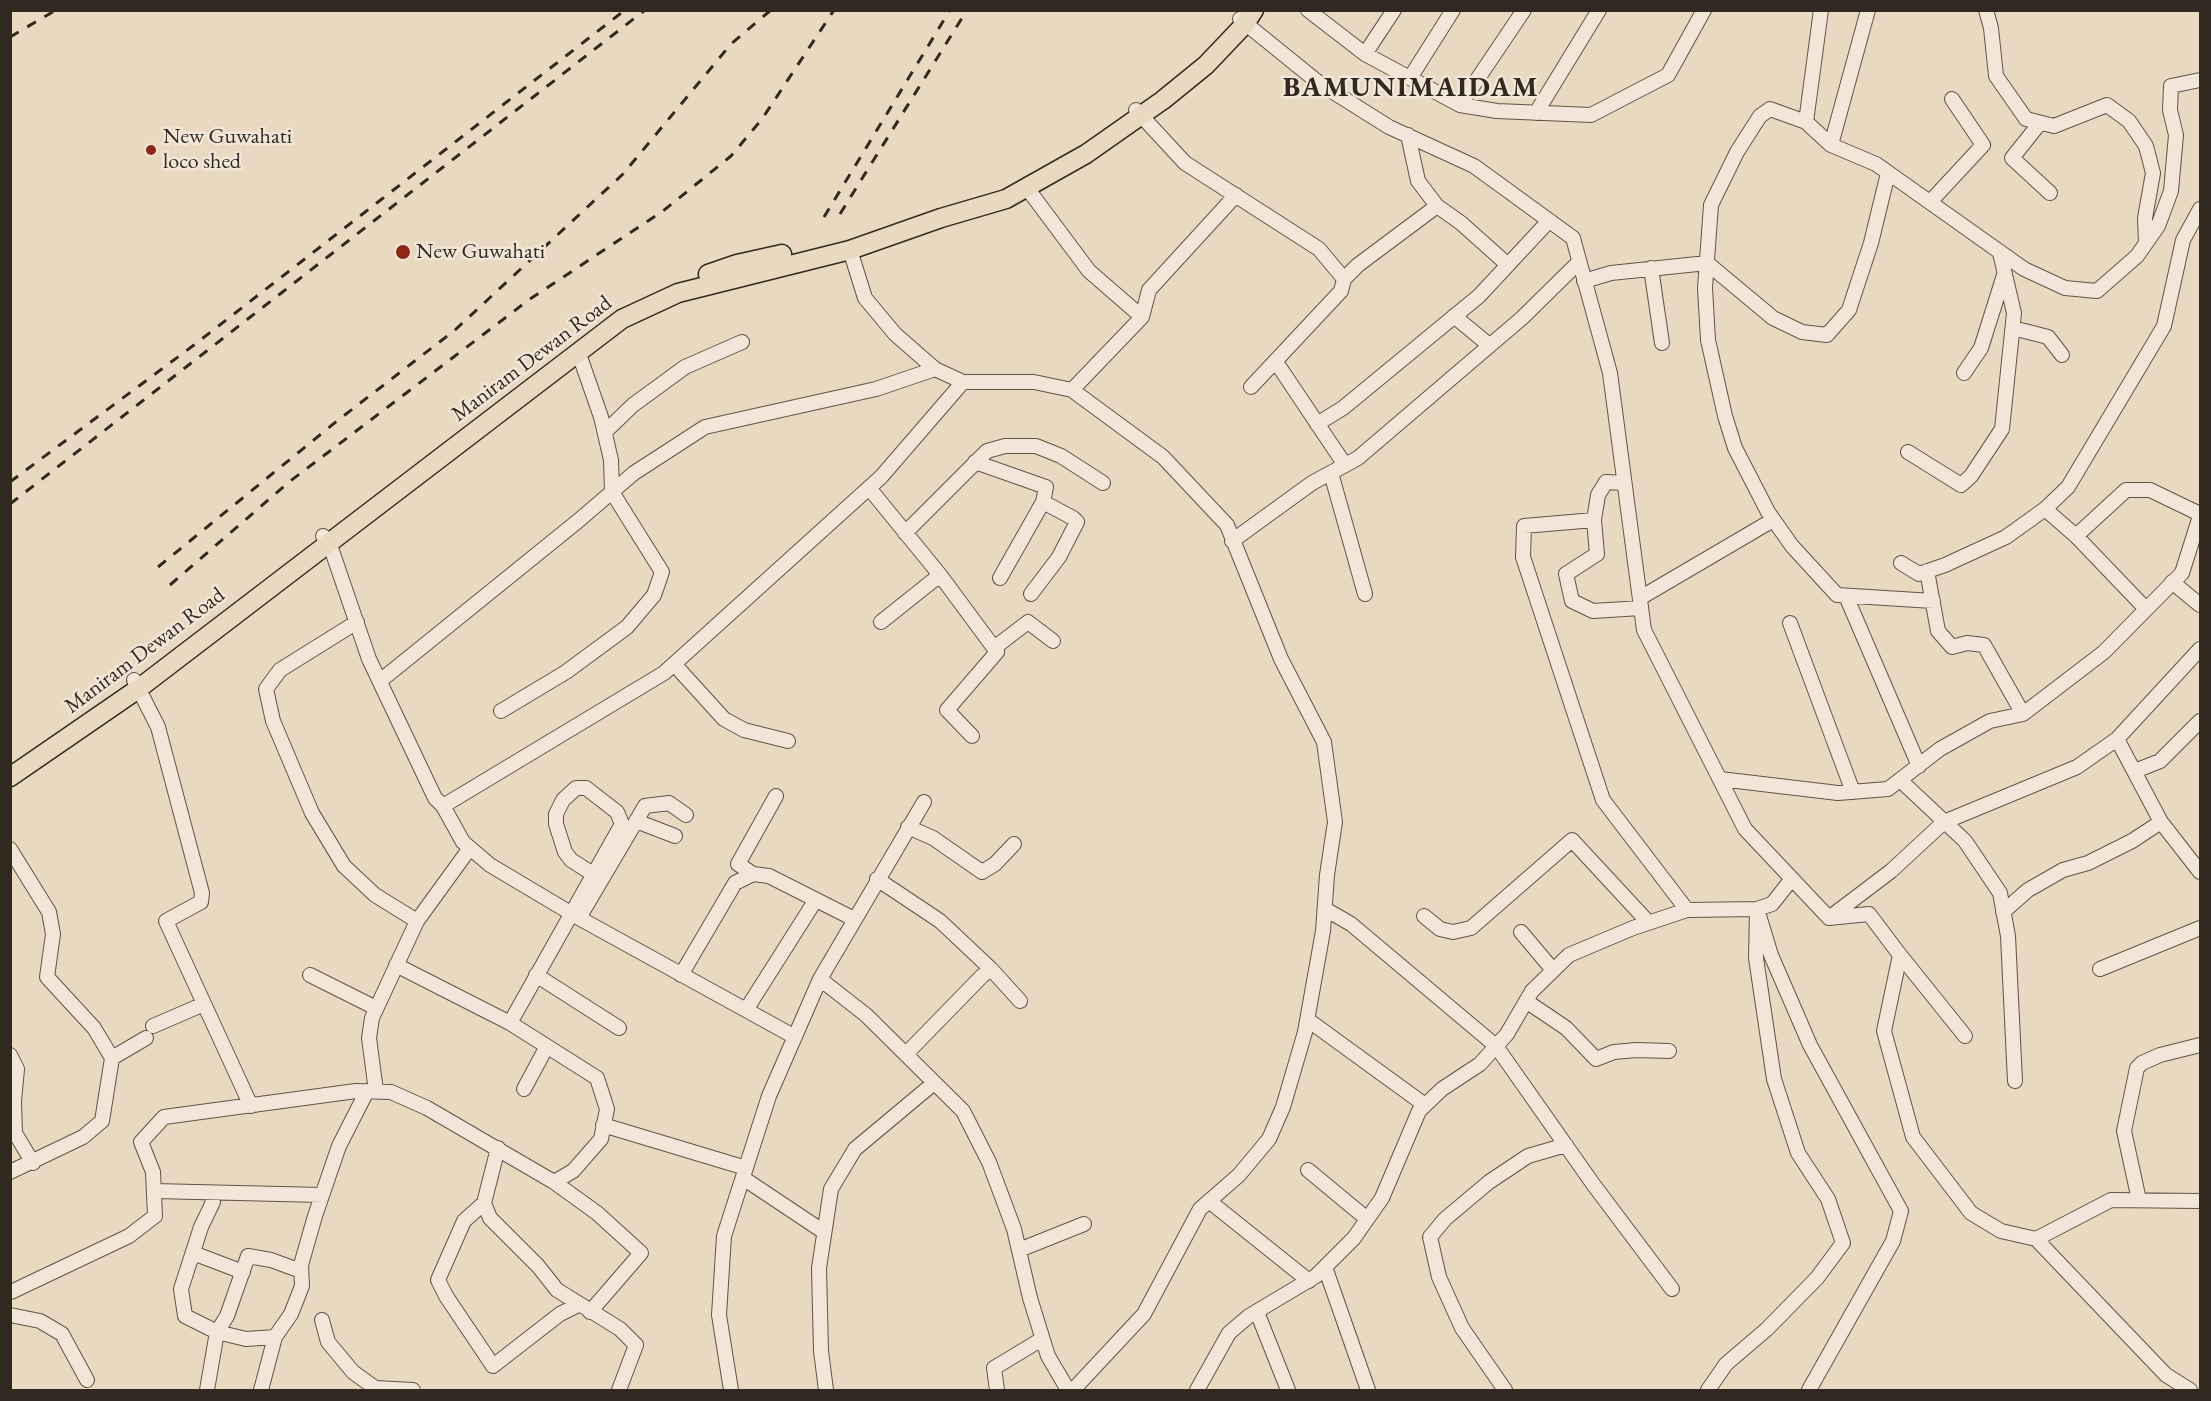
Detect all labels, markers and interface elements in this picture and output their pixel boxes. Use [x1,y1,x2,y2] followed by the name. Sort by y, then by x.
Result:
[1283,71,1539,105] district label: BAMUNIMAIDAM
[163,124,292,176] place label: New Guwahati loco shed
[144,143,158,157] marker: New Guwahati loco shed
[416,239,545,265] place label: New Guwahati
[394,243,412,261] marker: New Guwahati
[447,290,617,428] street label: Maniram Dewan Road
[60,582,230,720] street label: Maniram Dewan Road

